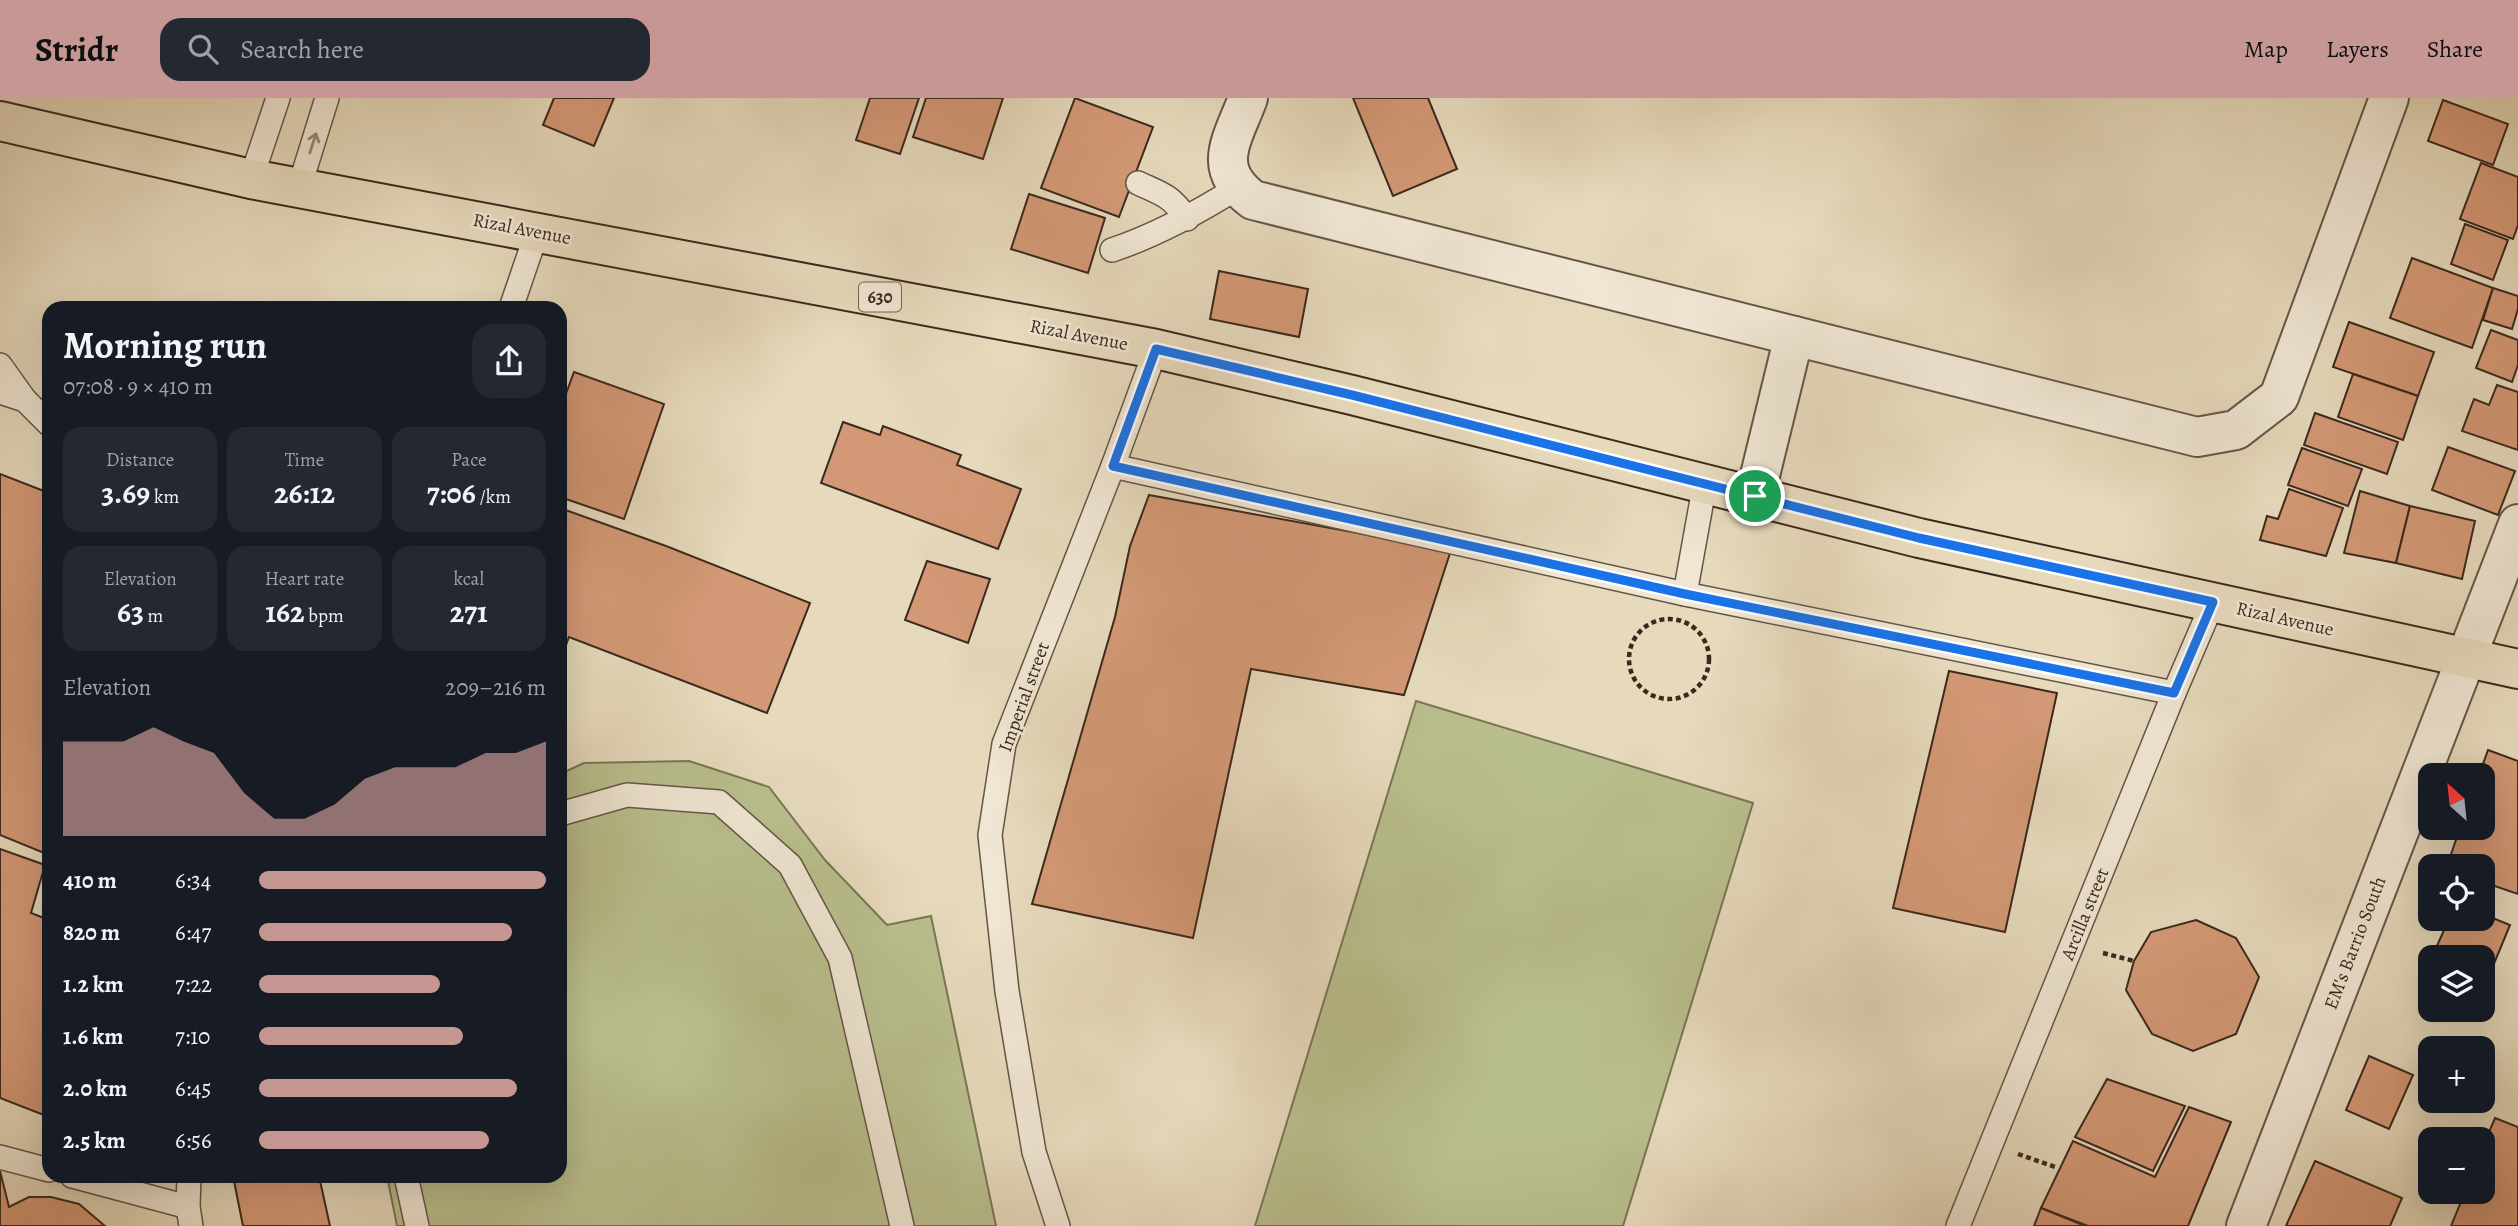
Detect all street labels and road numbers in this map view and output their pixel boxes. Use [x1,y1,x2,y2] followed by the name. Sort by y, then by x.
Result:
[471,207,573,251] street label: Rizal Avenue
[859,282,901,312] road number: 630
[1028,313,1130,357] street label: Rizal Avenue
[2234,595,2336,643] street label: Rizal Avenue
[992,638,1056,756] street label: Imperial street
[2054,864,2115,965] street label: Arcilla street
[2318,873,2392,1013] street label: EM's Barrio South

